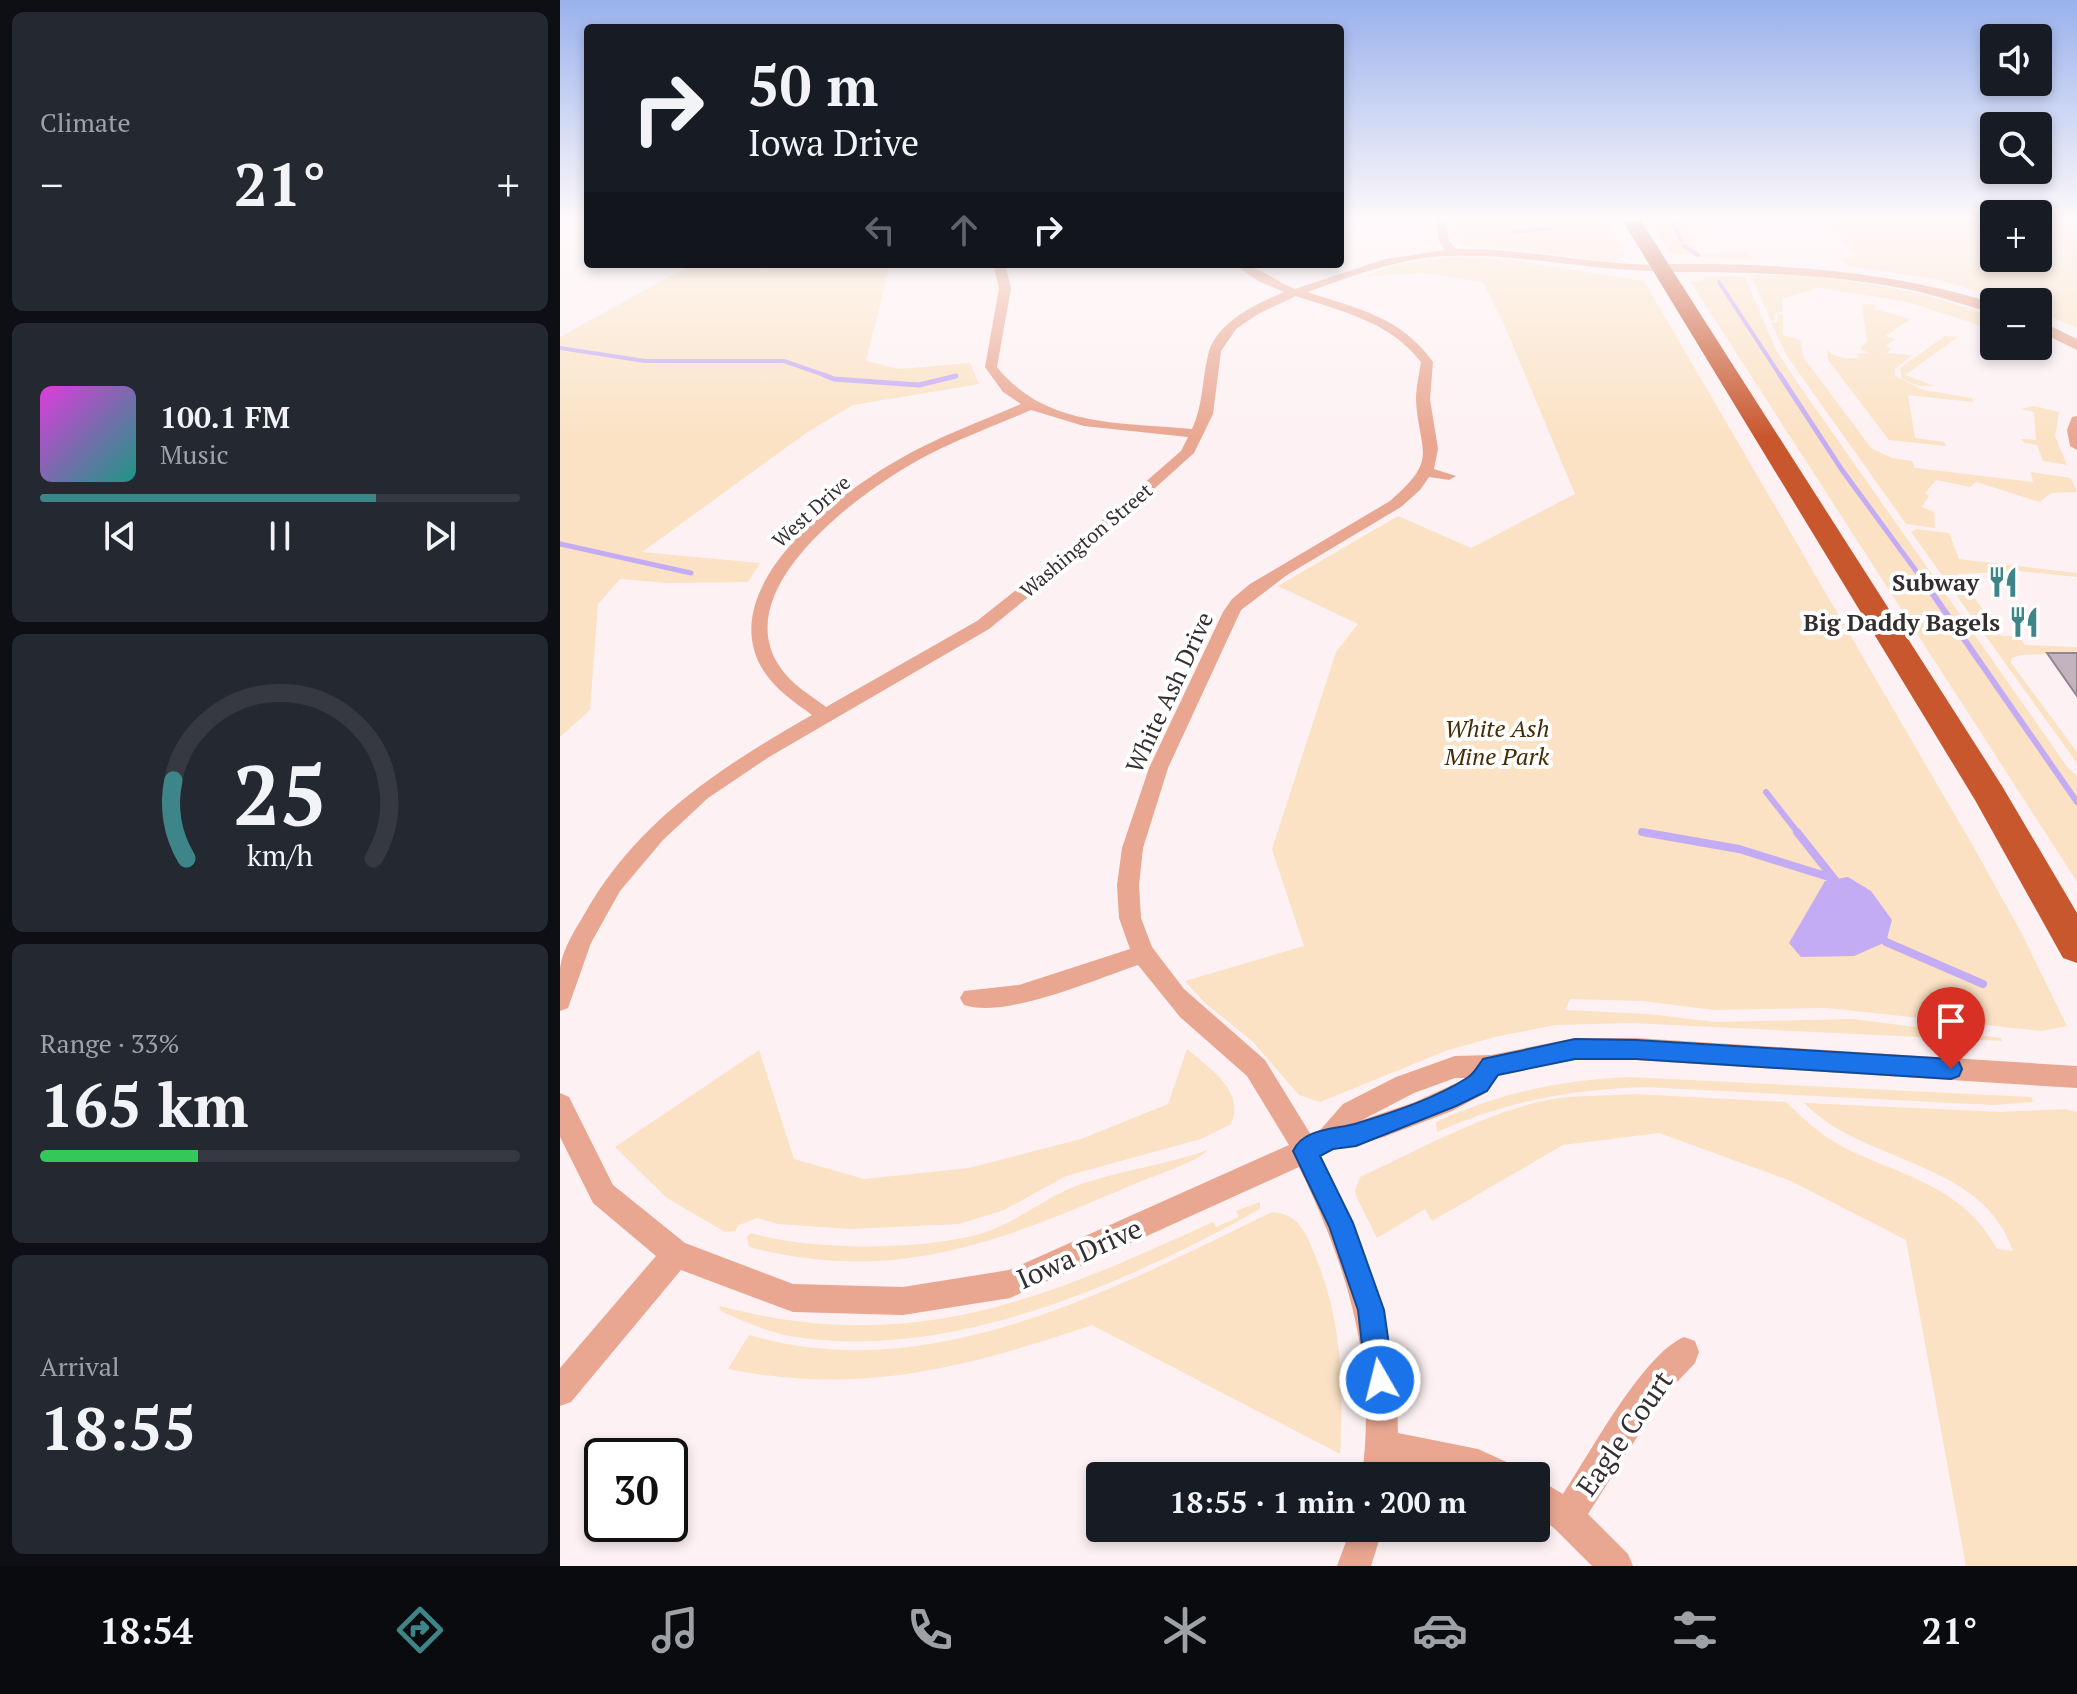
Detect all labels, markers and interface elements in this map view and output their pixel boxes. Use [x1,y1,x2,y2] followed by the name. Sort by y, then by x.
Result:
[1980,24,2052,360] map controls
[1980,24,2052,96] button: sound
[748,48,878,122] text: 50 m
[616,56,720,160] icon: right
[40,105,131,139] text: Climate
[1980,112,2052,184] button: search
[748,119,919,166] text: Iowa Drive
[234,144,326,223] text: 21°
[40,155,63,214] text: −
[497,155,520,214] text: +
[1980,200,2052,272] button: +
[858,208,902,252] icon: left
[942,208,986,252] icon: ahead
[1026,208,1070,252] icon: right
[1980,288,2052,360] button: −
[160,397,290,437] text: 100.1 FM
[160,437,229,471] text: Music
[766,469,856,553] street label: West Drive
[1014,476,1158,603] street label: Washington Street
[98,514,142,558] icon: previous
[258,514,302,558] icon: pause
[418,514,462,558] icon: next
[1986,565,2020,599] restaurant icon: Subway
[1892,566,1980,598] place label: Subway
[2007,605,2041,639] restaurant icon: Big Daddy Bagels
[1118,606,1220,778] street label: White Ash Drive
[1803,606,2000,638] place label: Big Daddy Bagels
[1444,712,1550,772] park label: White Ash Mine Park
[233,739,327,849] text: 25
[247,836,313,874] text: km/h
[1917,987,1985,1069] pin
[1929,999,1973,1043] icon: arrive
[40,1026,179,1060] text: Range · 33%
[40,1065,248,1144] text: 165 km
[1011,1209,1147,1297] street label: Iowa Drive
[1338,1338,1422,1422] position arrow
[40,1349,120,1383] text: Arrival
[1567,1363,1681,1503] street label: Eagle Court
[40,1388,196,1467] text: 18:55
[584,1438,688,1542] speed limit sign: 30
[1170,1482,1466,1522] text: 18:55 · 1 min · 200 m
[392,1602,448,1658] icon: directions
[647,1602,703,1658] icon: music
[902,1602,958,1658] icon: phone
[1157,1602,1213,1658] icon: climate
[1412,1602,1468,1658] icon: car
[1667,1602,1723,1658] icon: filters
[99,1607,193,1654] text: 18:54
[1922,1607,1977,1654] text: 21°

